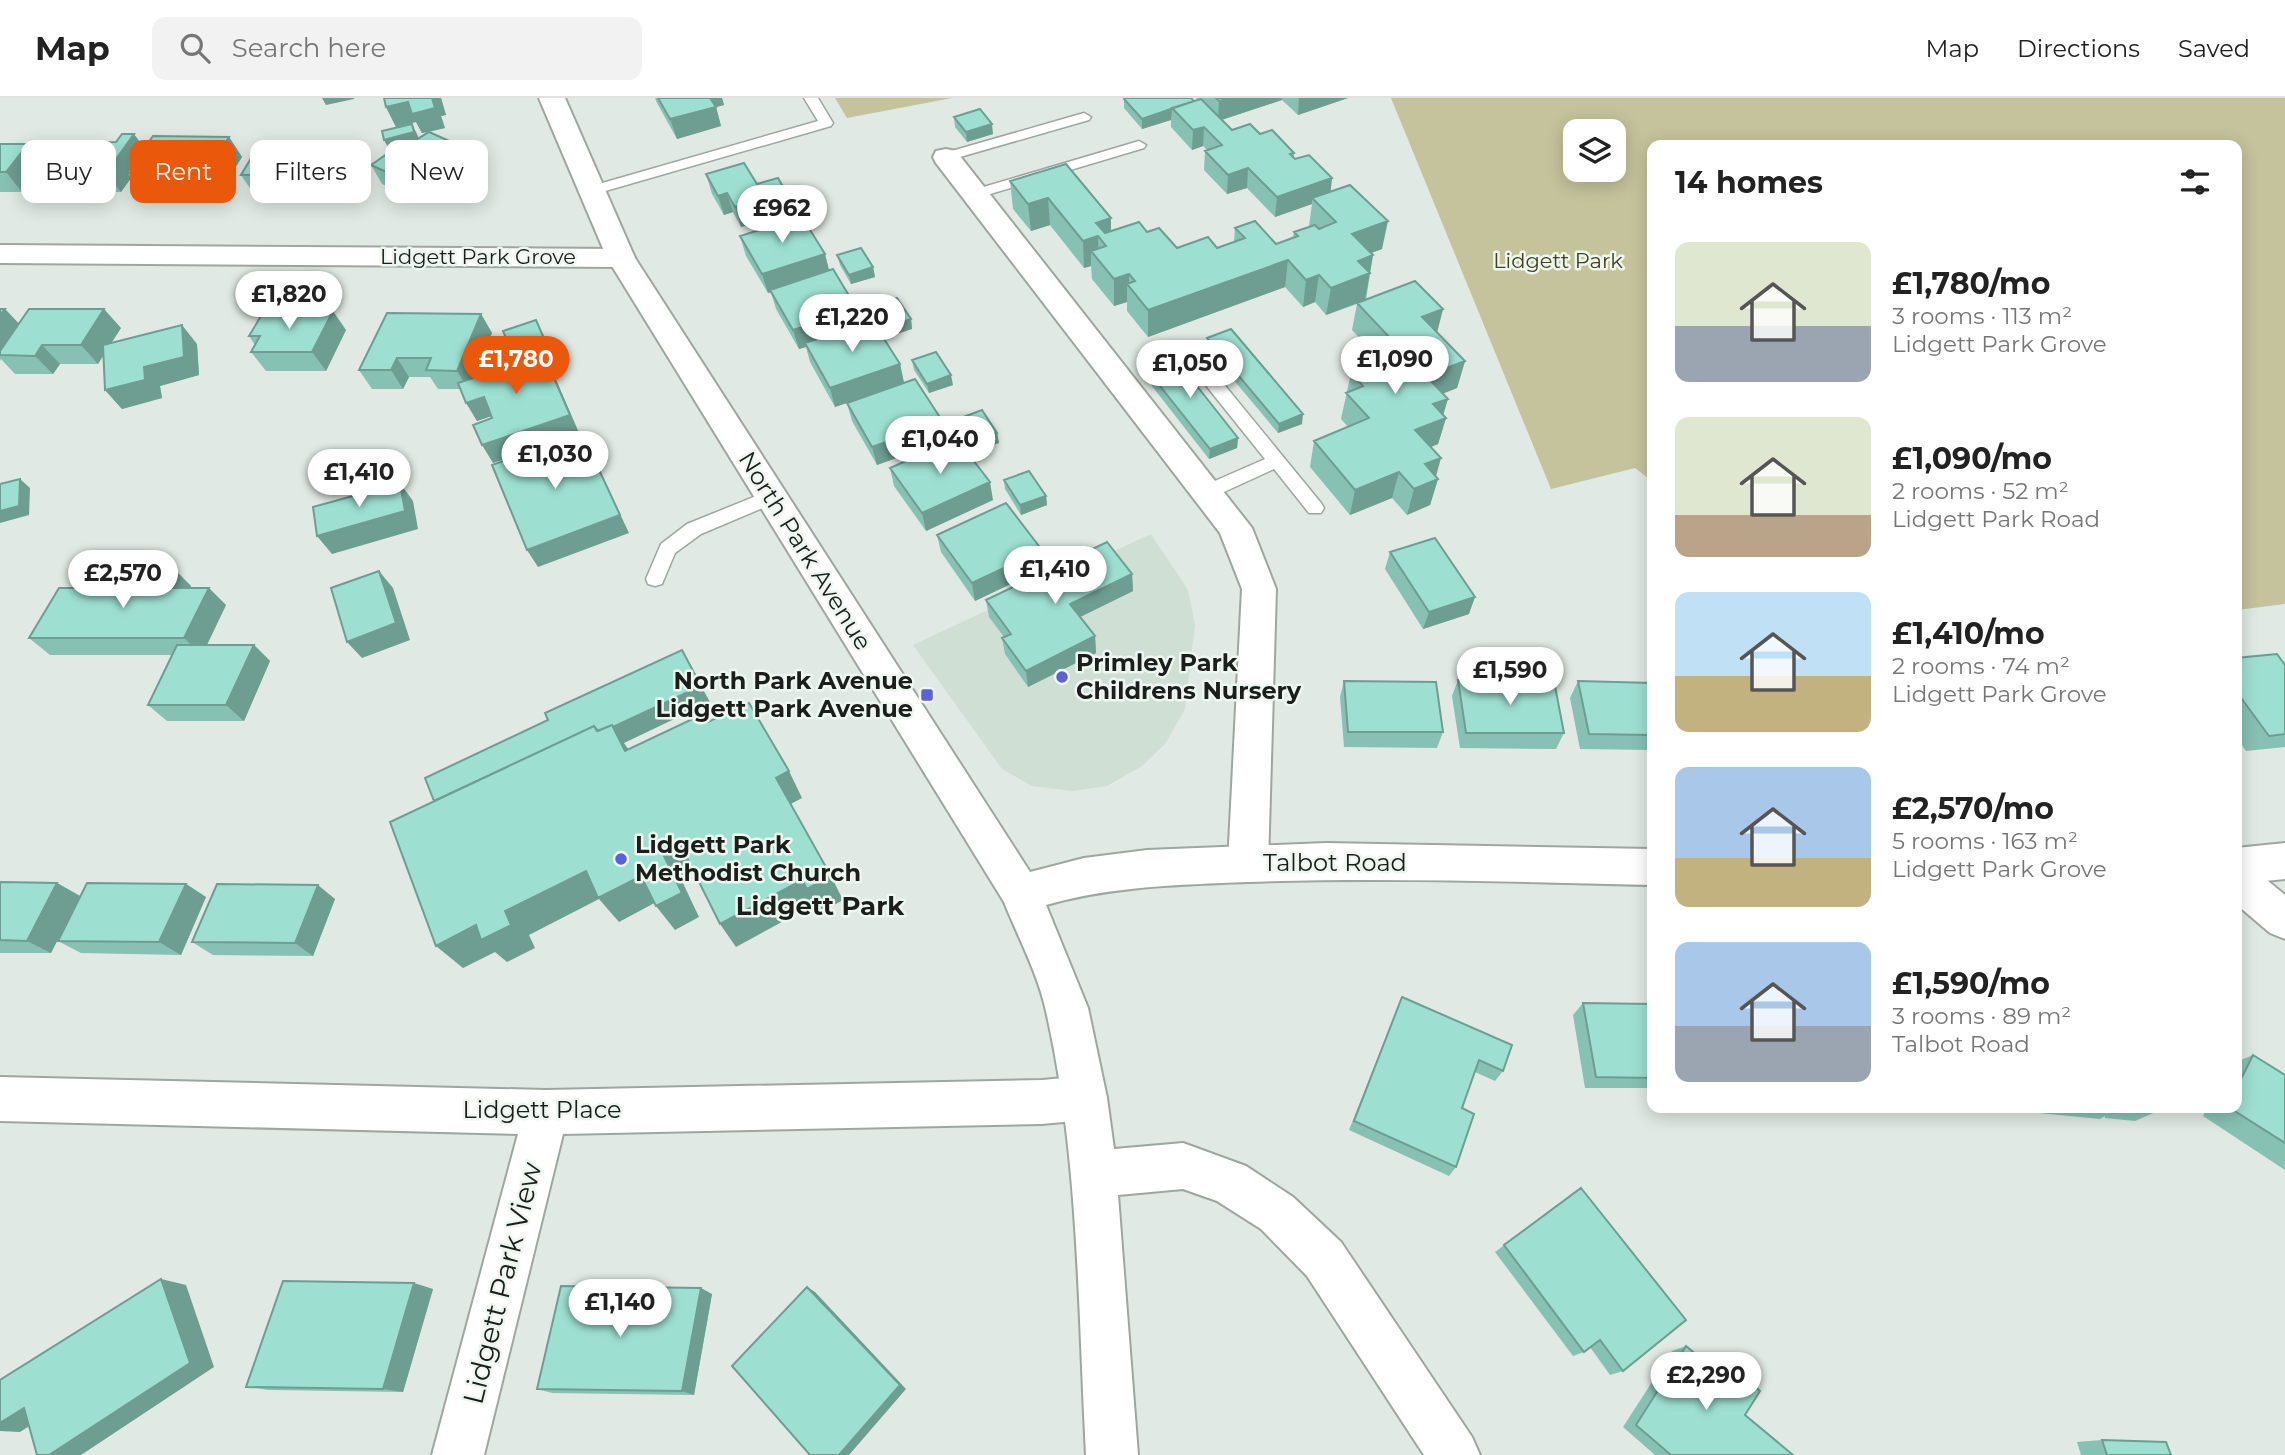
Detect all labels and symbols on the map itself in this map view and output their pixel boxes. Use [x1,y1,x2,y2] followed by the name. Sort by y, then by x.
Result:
[741,186,823,245] pin: £962
[380,244,576,269] street label: Lidgett Park Grove
[1493,248,1623,273] park label: Lidgett Park
[232,272,346,331] pin: £1,820
[795,294,909,354] pin: £1,220
[459,336,573,396] pin: £1,780
[1338,336,1452,396] pin: £1,090
[1133,341,1247,400] pin: £1,050
[883,416,997,476] pin: £1,040
[498,432,612,491] pin: £1,030
[733,446,878,655] street label: North Park Avenue
[302,450,416,509] pin: £1,410
[998,546,1112,606] pin: £1,410
[66,550,180,610] pin: £2,570
[1076,648,1302,705] place label: Primley Park Childrens Nursery
[1453,648,1567,707] pin: £1,590
[655,666,913,723] place label: North Park Avenue Lidgett Park Avenue
[1054,669,1070,685] marker: Primley Park Childrens Nursery
[919,687,935,703] marker: North Park Avenue Lidgett Park Avenue
[635,830,861,887] place label: Lidgett Park Methodist Church
[1263,848,1407,877] street label: Talbot Road
[613,851,629,867] marker: Lidgett Park Methodist Church
[736,890,905,922] district label: Lidgett Park
[463,1095,621,1124] street label: Lidgett Place
[456,1158,549,1407] street label: Lidgett Park View
[563,1280,677,1339] pin: £1,140
[1649,1352,1763,1412] pin: £2,290

